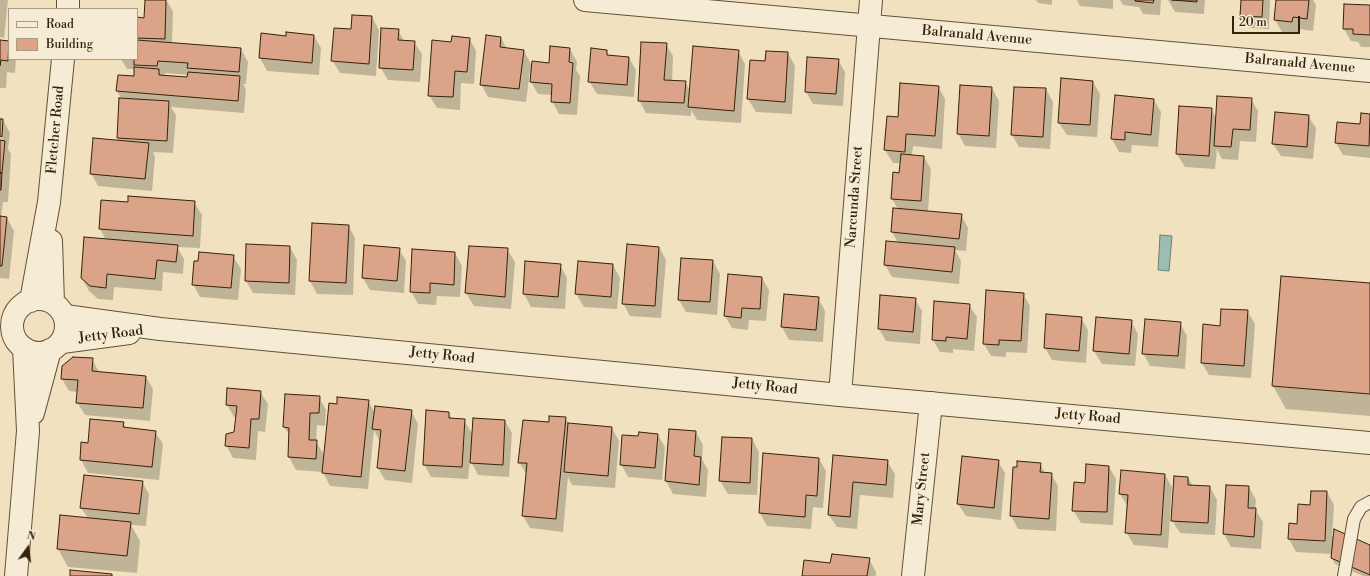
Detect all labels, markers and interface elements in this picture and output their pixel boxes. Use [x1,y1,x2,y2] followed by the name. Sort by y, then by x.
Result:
[8,8,138,60] legend
[1234,8,1302,34] scale bar
[1239,15,1267,30] text: 20 m
[46,17,74,32] text: Road
[921,23,1033,49] street label: Balranald Avenue
[46,37,93,52] text: Building
[1244,51,1356,77] street label: Balranald Avenue
[44,85,68,175] street label: Fletcher Road
[843,145,867,249] street label: Narcunda Street
[78,323,144,347] street label: Jetty Road
[409,344,475,368] street label: Jetty Road
[732,375,798,399] street label: Jetty Road
[1055,406,1121,428] street label: Jetty Road
[910,451,934,527] street label: Mary Street
[8,528,48,568] north arrow
[25,529,37,544] text: N

